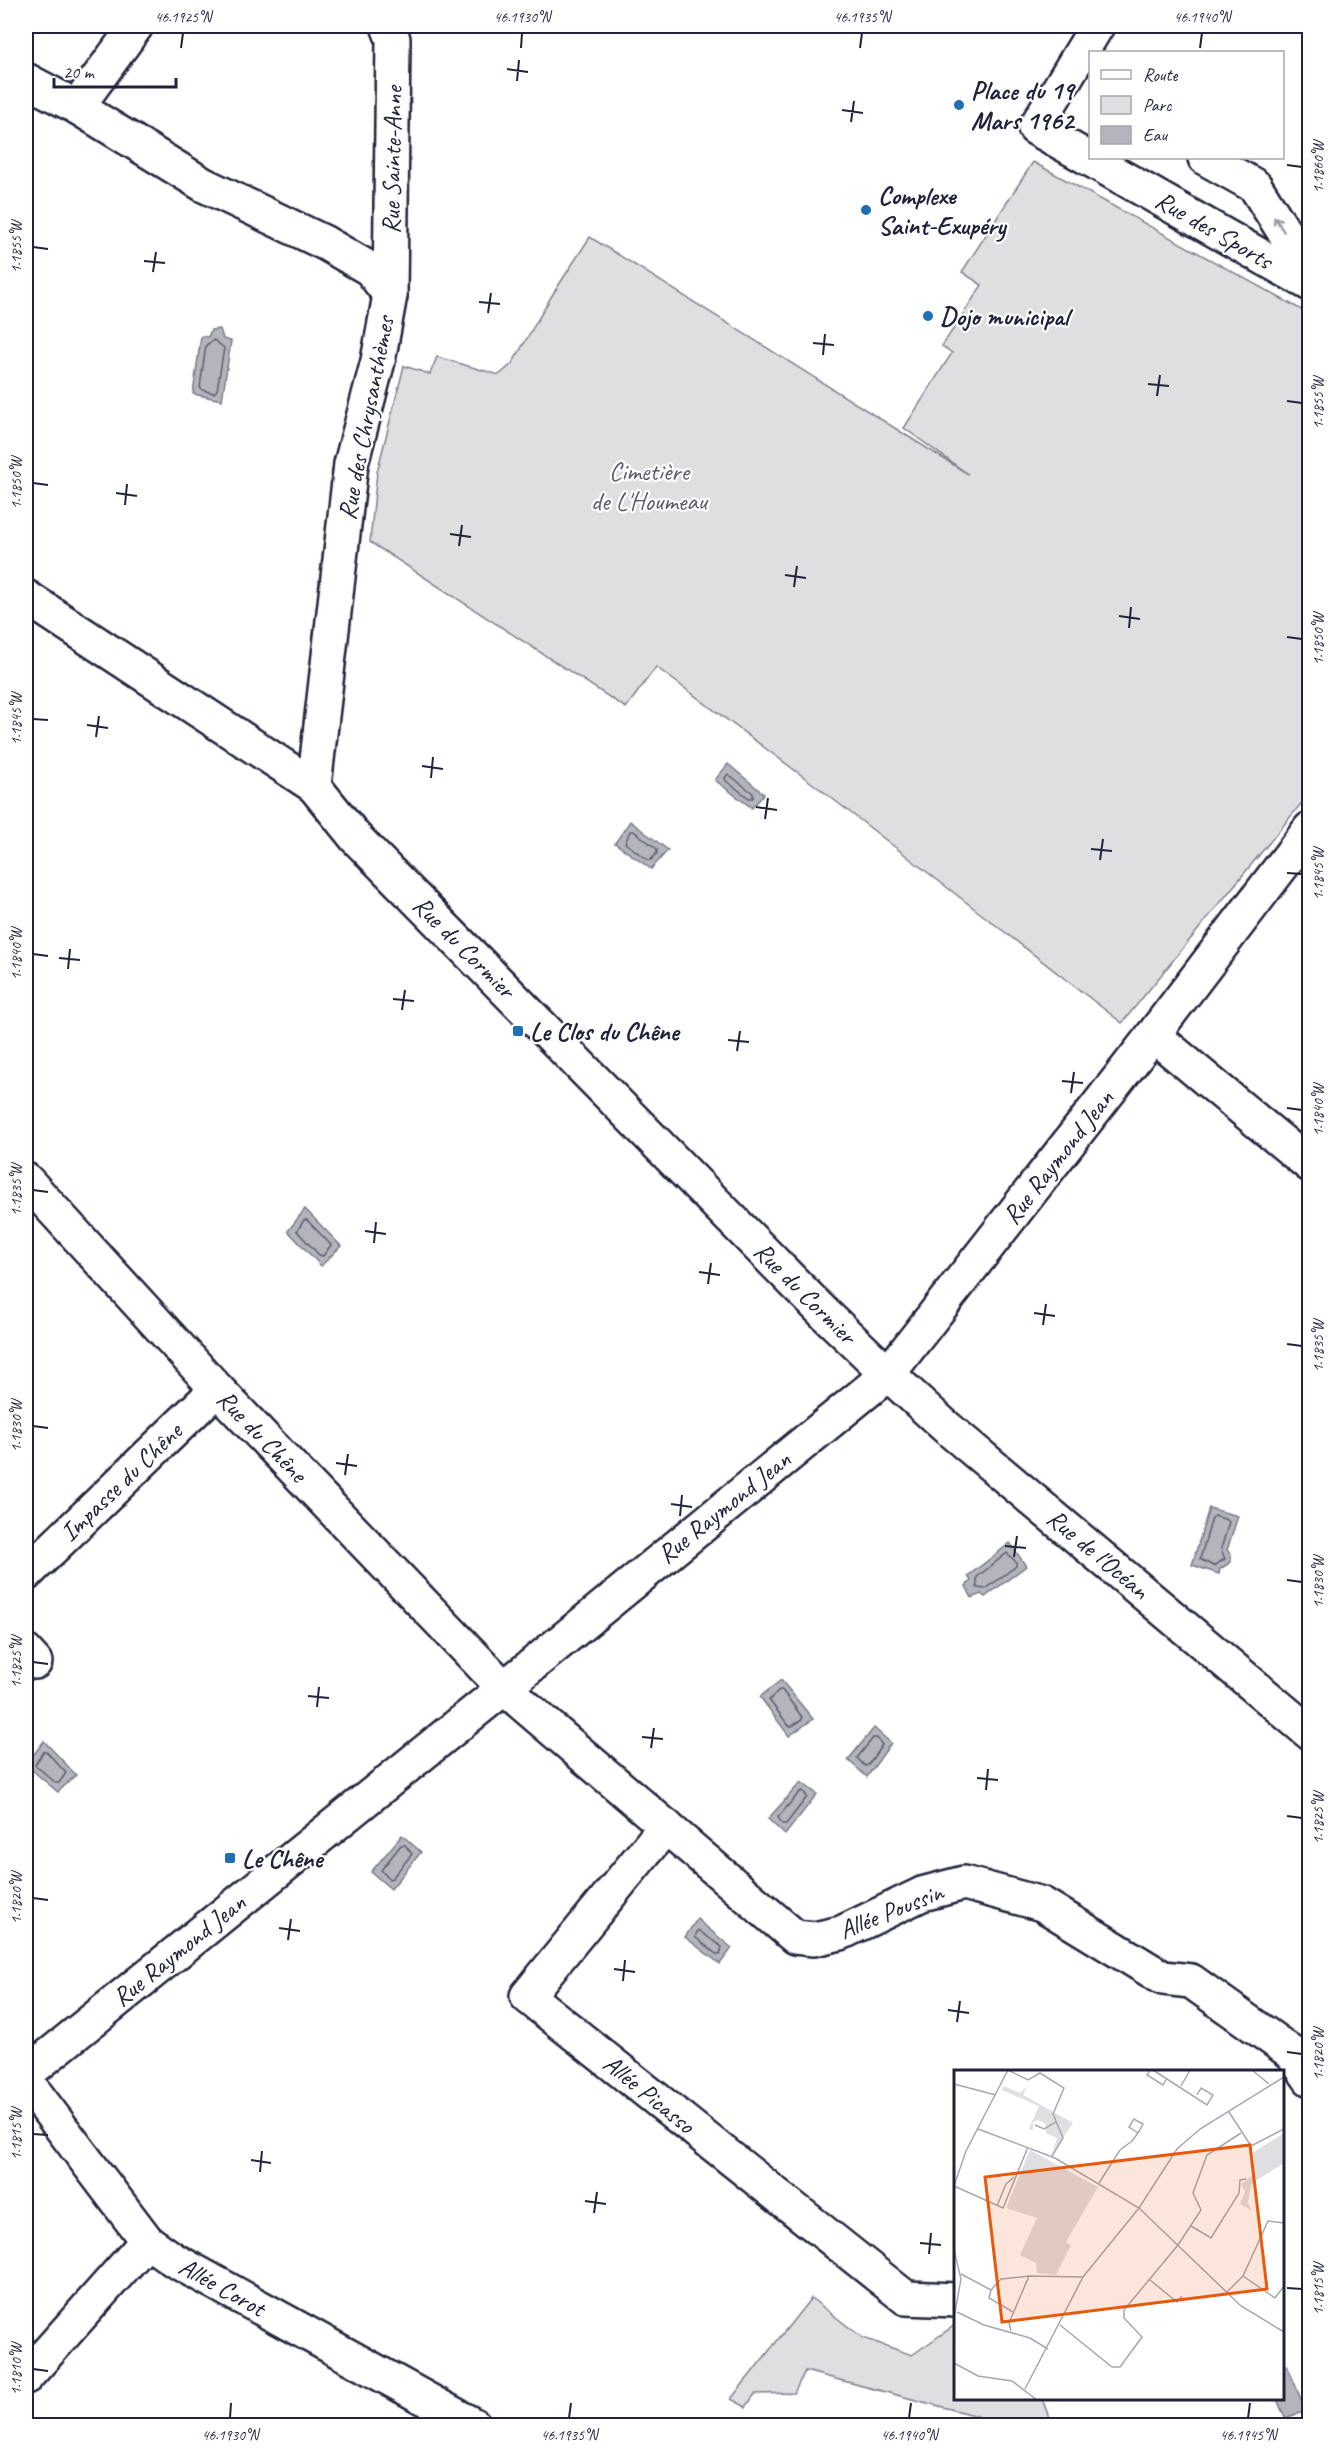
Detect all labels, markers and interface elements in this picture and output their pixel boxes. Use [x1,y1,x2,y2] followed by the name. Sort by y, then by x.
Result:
[155,8,214,27] text: 46.1925°N
[494,8,553,27] text: 46.1930°N
[834,8,893,27] text: 46.1935°N
[1174,8,1233,27] text: 46.1940°N
[54,51,176,89] scale bar
[1089,51,1284,159] legend
[63,61,96,83] text: 20 m
[1143,64,1178,86] text: Route
[971,74,1076,137] place label: Place du 19 Mars 1962
[374,83,410,234] street label: Rue Sainte-Anne
[1143,94,1172,116] text: Parc
[952,98,966,112] marker: Place du 19 Mars 1962
[1143,124,1168,146] text: Eau
[1309,138,1328,193] text: 1.1860°W
[878,179,1008,242] place label: Complexe Saint-Exupéry
[1150,183,1280,278] street label: Rue des Sports
[859,203,873,217] marker: Complexe Saint-Exupéry
[1272,216,1284,233] one-way arrow
[7,218,26,273] text: 1.1855°W
[940,300,1074,333] place label: Dojo municipal
[921,309,935,323] marker: Dojo municipal
[330,311,402,522] street label: Rue des Chrysanthèmes
[1309,374,1328,429] text: 1.1855°W
[7,454,26,509] text: 1.1850°W
[591,455,710,518] park label: Cimetière de L'Houmeau
[1309,610,1328,665] text: 1.1850°W
[7,690,26,745] text: 1.1845°W
[1309,845,1328,900] text: 1.1845°W
[406,889,524,1007] street label: Rue du Cormier
[7,925,26,980] text: 1.1840°W
[530,1015,681,1048] place label: Le Clos du Chêne
[511,1024,525,1038] marker: Le Clos du Chêne
[1309,1081,1328,1136] text: 1.1840°W
[995,1083,1121,1231] street label: Rue Raymond Jean
[7,1161,26,1216] text: 1.1835°W
[747,1235,865,1353] street label: Rue du Cormier
[1309,1317,1328,1372] text: 1.1835°W
[210,1383,316,1491] street label: Rue du Chêne
[7,1397,26,1452] text: 1.1830°W
[53,1414,191,1549] street label: Impasse du Chêne
[651,1443,798,1571] street label: Rue Raymond Jean
[1040,1502,1157,1607] street label: Rue de l'Océan
[1309,1553,1328,1608] text: 1.1830°W
[7,1633,26,1688] text: 1.1825°W
[1309,1789,1328,1844] text: 1.1825°W
[242,1842,325,1875] place label: Le Chêne
[223,1851,237,1865] marker: Le Chêne
[7,1869,26,1924] text: 1.1820°W
[834,1875,949,1947] street label: Allée Poussin
[106,1886,253,2014] street label: Rue Raymond Jean
[1309,2025,1328,2080] text: 1.1820°W
[596,2047,703,2142] street label: Allée Picasso
[954,2070,1284,2400] inset map
[7,2105,26,2160] text: 1.1815°W
[173,2250,273,2325] street label: Allée Corot
[1309,2260,1328,2315] text: 1.1815°W
[7,2340,26,2395] text: 1.1810°W
[202,2426,261,2445] text: 46.1930°N
[541,2426,600,2445] text: 46.1935°N
[881,2426,940,2445] text: 46.1940°N
[1220,2426,1279,2445] text: 46.1945°N

